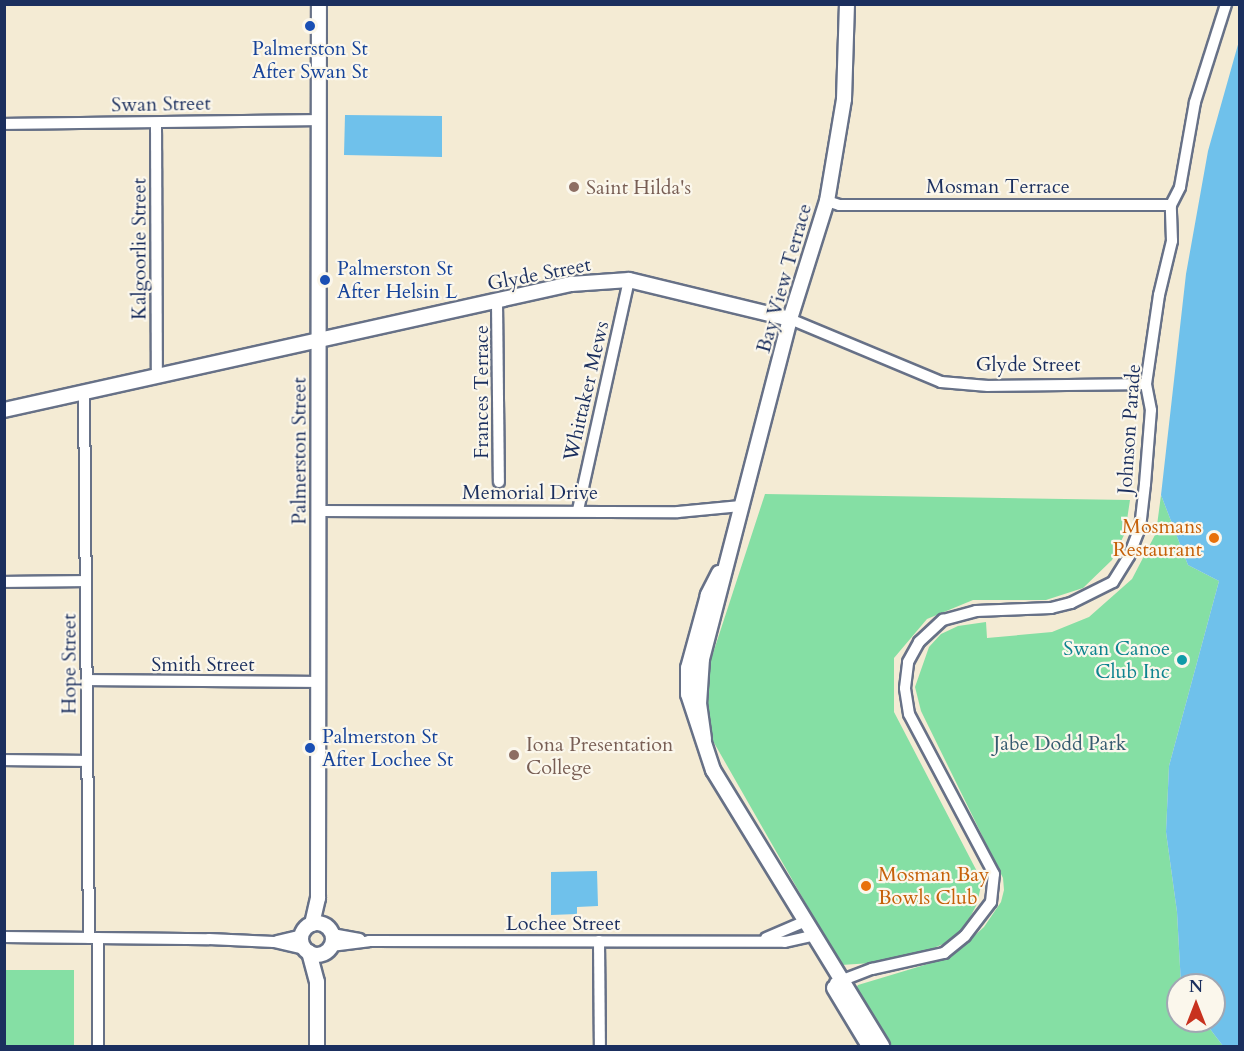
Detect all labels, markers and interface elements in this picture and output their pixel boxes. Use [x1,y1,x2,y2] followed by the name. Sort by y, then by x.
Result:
[303,19,317,33] marker: Palmerston St After Swan St
[252,36,368,83] place label: Palmerston St After Swan St
[111,91,211,117] street label: Swan Street
[926,174,1070,198] street label: Mosman Terrace
[586,175,691,199] place label: Saint Hilda's
[127,178,151,320] street label: Kalgoorlie Street
[567,180,581,194] marker: Saint Hilda's
[751,201,817,355] street label: Bay View Terrace
[485,252,593,296] street label: Glyde Street
[337,256,457,303] place label: Palmerston St After Helsin L
[318,273,332,287] marker: Palmerston St After Helsin L
[558,319,614,463] street label: Whittaker Mews
[469,325,493,459] street label: Frances Terrace
[976,352,1080,376] street label: Glyde Street
[1112,363,1146,495] street label: Johnson Parade
[287,377,311,525] street label: Palmerston Street
[462,480,598,504] street label: Memorial Drive
[1113,514,1202,561] place label: Mosmans Restaurant
[1207,531,1221,545] marker: Mosmans Restaurant
[57,614,81,714] street label: Hope Street
[1063,636,1170,683] place label: Swan Canoe Club Inc
[151,652,255,676] street label: Smith Street
[1175,653,1189,667] marker: Swan Canoe Club Inc
[322,724,453,771] place label: Palmerston St After Lochee St
[994,731,1126,755] park label: Jabe Dodd Park
[526,732,673,779] place label: Iona Presentation College
[303,741,317,755] marker: Palmerston St After Lochee St
[507,748,521,762] marker: Iona Presentation College
[878,862,989,909] place label: Mosman Bay Bowls Club
[859,879,873,893] marker: Mosman Bay Bowls Club
[506,911,620,935] street label: Lochee Street
[1166,973,1226,1033] north arrow
[1189,976,1203,998] text: N

